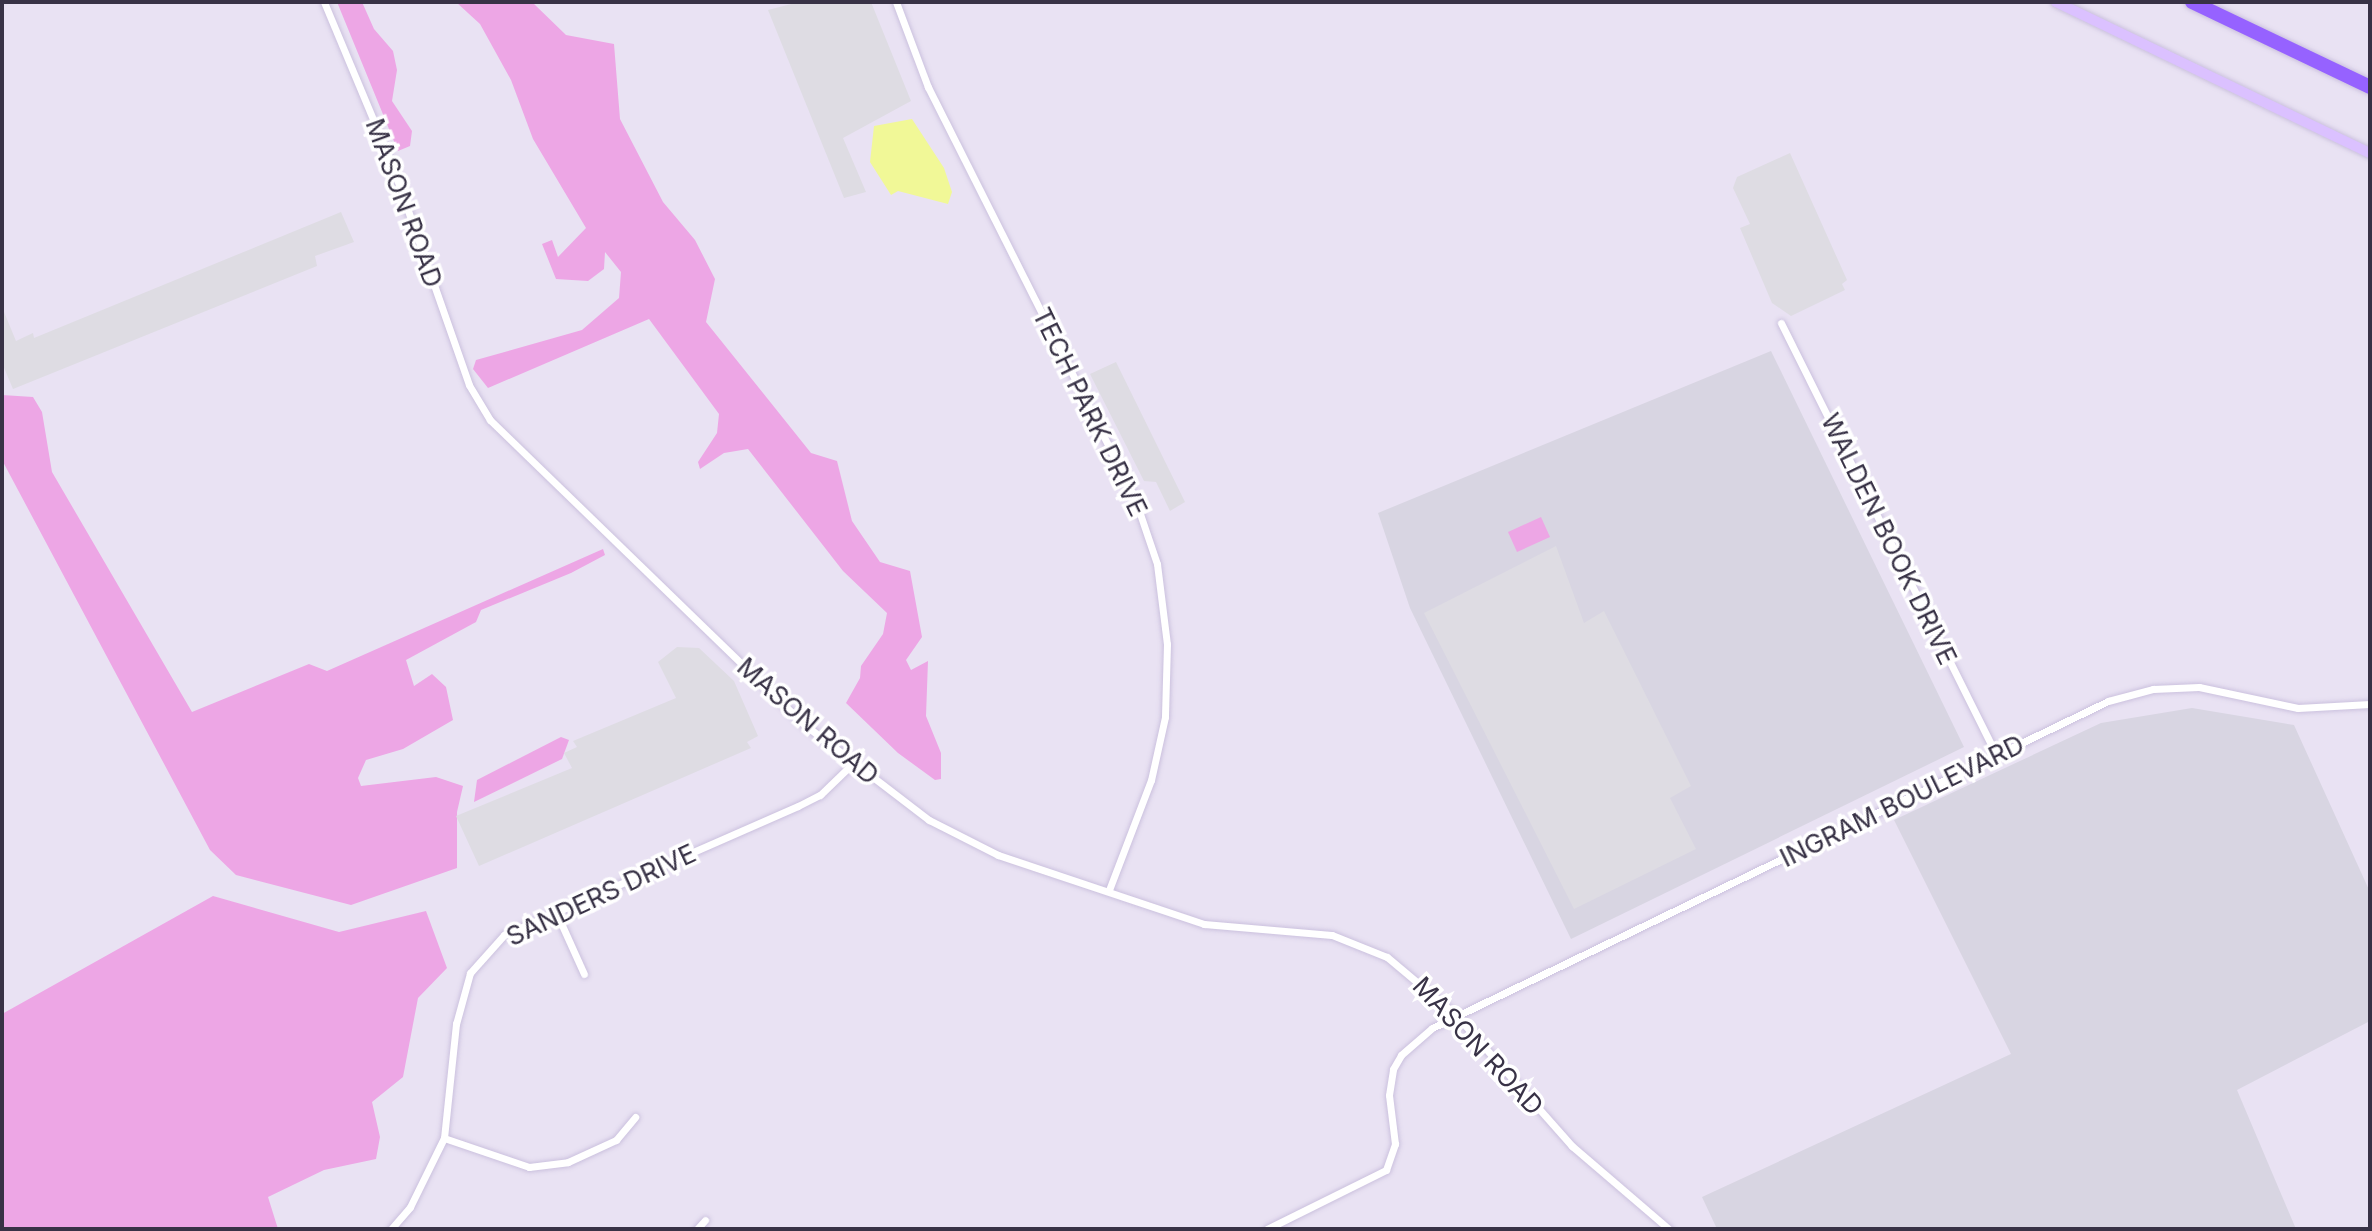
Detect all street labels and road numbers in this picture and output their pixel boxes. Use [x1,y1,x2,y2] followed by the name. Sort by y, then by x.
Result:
[359,114,449,292] street label: MASON ROAD
[1026,303,1154,521] street label: TECH PARK DRIVE
[1815,408,1963,670] street label: WALDEN BOOK DRIVE
[731,651,885,791] street label: MASON ROAD
[1775,728,2029,874] street label: INGRAM BOULEVARD
[501,837,701,953] street label: SANDERS DRIVE
[1406,971,1550,1121] street label: MASON ROAD

